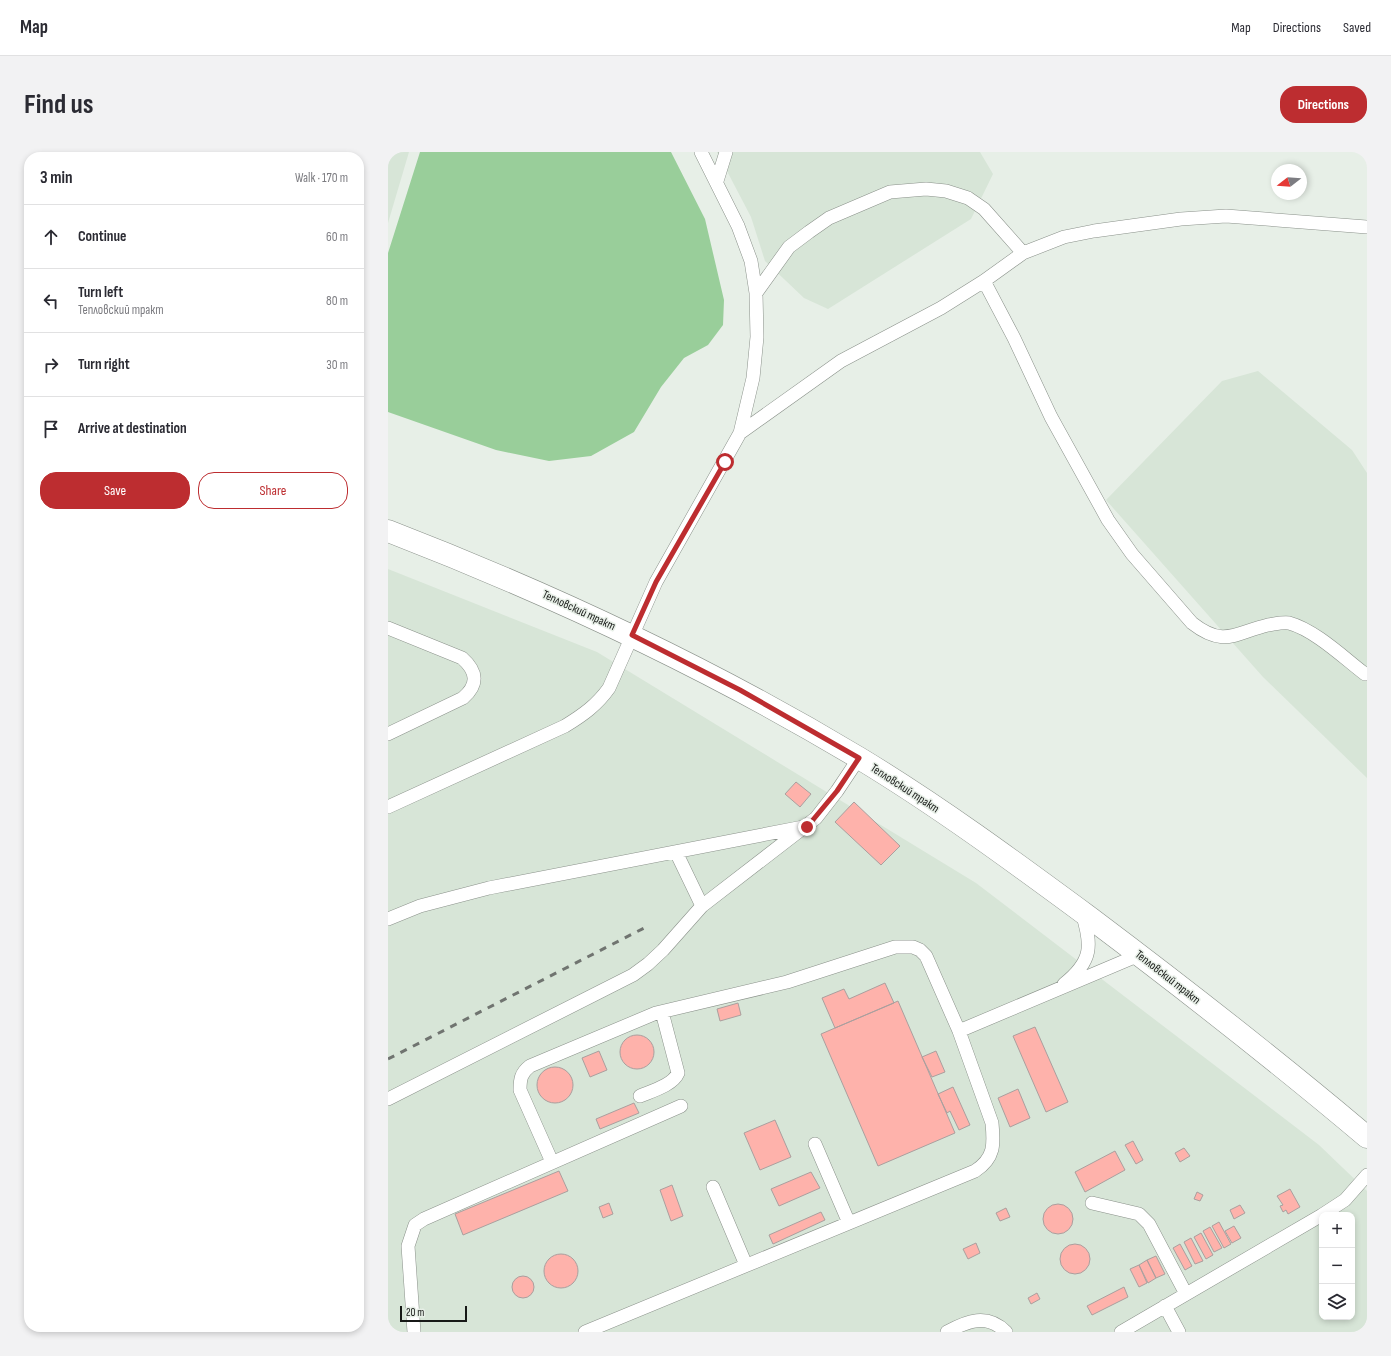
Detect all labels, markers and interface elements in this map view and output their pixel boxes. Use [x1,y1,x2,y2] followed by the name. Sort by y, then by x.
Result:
[20,16,48,39] text: Map
[1231,19,1251,36] text: Map
[1273,19,1321,36] text: Directions
[1343,19,1371,36] text: Saved
[1280,86,1367,123] button: Directions
[24,88,93,121] text: Find us
[1271,164,1307,200] north arrow
[40,168,73,188] text: 3 min
[295,170,348,186] text: Walk · 170 m
[40,226,62,248] icon: ahead
[78,227,127,246] text: Continue
[326,229,348,245] text: 60 m
[78,283,123,302] text: Turn left
[40,290,62,312] icon: left
[326,293,348,309] text: 80 m
[78,302,164,318] text: Тепловский тракт
[40,354,62,376] icon: right
[78,355,130,374] text: Turn right
[326,357,348,373] text: 30 m
[40,418,62,440] icon: arrive
[78,419,187,438] text: Arrive at destination
[716,453,734,471] route start
[40,472,190,509] button: Save
[198,472,348,509] button: Share
[540,587,618,634] street label: Тепловский тракт
[867,761,942,816] street label: Тепловский тракт
[798,818,816,836] route end
[1132,947,1204,1008] street label: Тепловский тракт
[1319,1212,1355,1320] map controls
[1319,1212,1355,1248] button: +
[1319,1248,1355,1284] button: −
[1319,1284,1355,1320] button: layers
[400,1304,467,1323] scale bar
[406,1306,424,1319] text: 20 m

